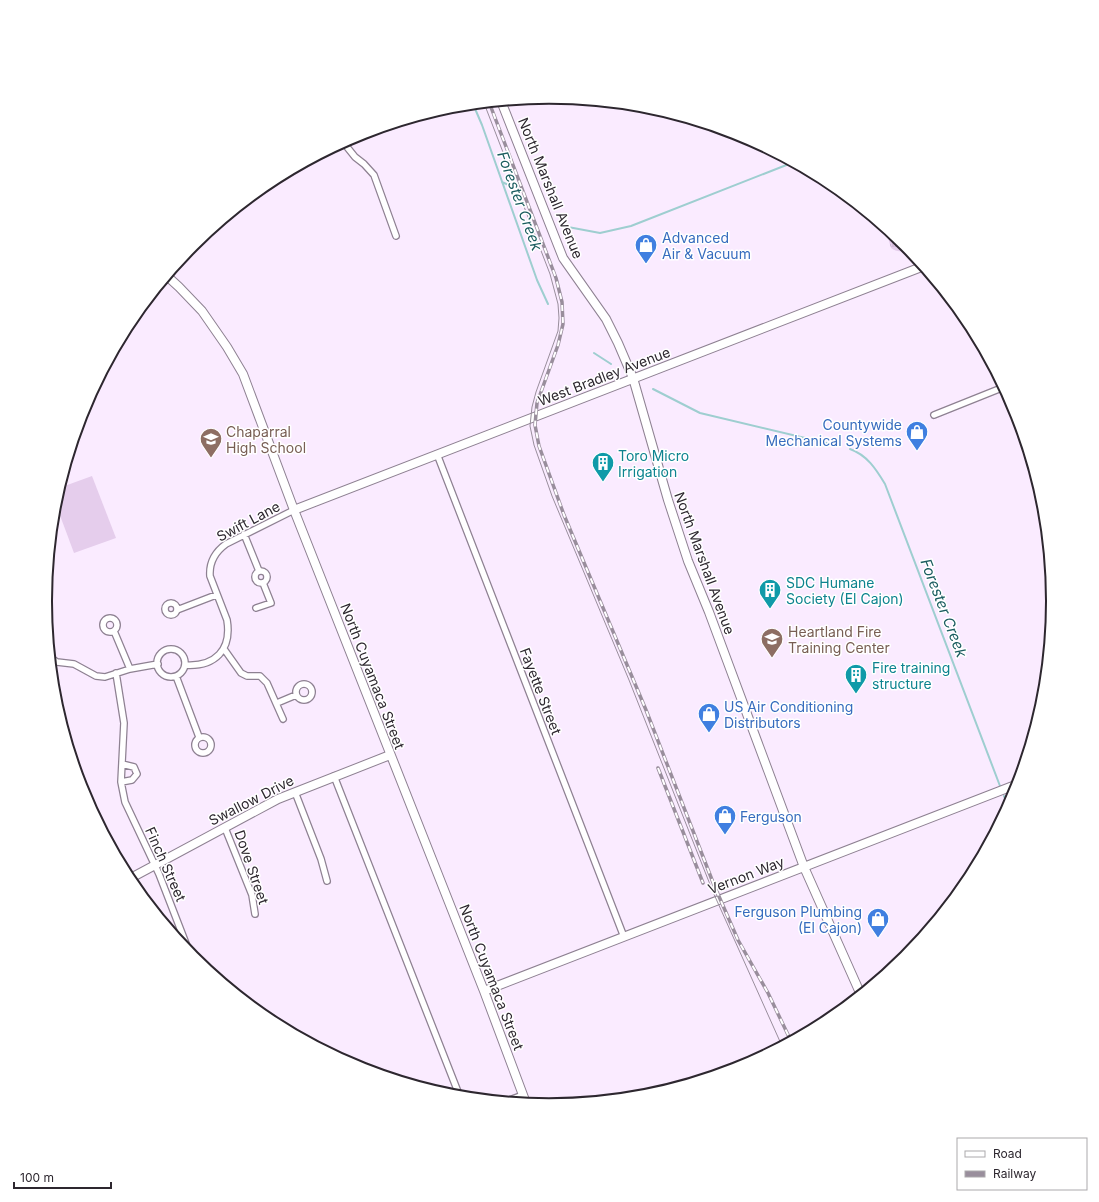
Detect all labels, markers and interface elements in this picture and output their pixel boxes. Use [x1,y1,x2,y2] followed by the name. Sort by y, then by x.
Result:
[515,115,587,261] street label: North Marshall Avenue
[493,149,547,254] water label: Forester Creek
[662,229,751,262] place label: Advanced Air & Vacuum
[633,232,659,265] shop icon: Advanced Air & Vacuum
[535,343,673,409] street label: West Bradley Avenue
[766,416,902,449] place label: Countywide Mechanical Systems
[904,419,930,452] shop icon: Countywide Mechanical Systems
[226,423,306,456] place label: Chaparral High School
[198,426,224,459] school or university icon: Chaparral High School
[618,447,689,480] place label: Toro Micro Irrigation
[590,450,616,483] building icon: Toro Micro Irrigation
[671,489,739,637] street label: North Marshall Avenue
[213,497,283,545] street label: Swift Lane
[916,556,972,661] water label: Forester Creek
[786,574,904,607] place label: SDC Humane Society (El Cajon)
[757,577,783,610] building icon: SDC Humane Society (El Cajon)
[337,601,409,752] street label: North Cuyamaca Street
[788,623,890,656] place label: Heartland Fire Training Center
[759,626,785,659] school or university icon: Heartland Fire Training Center
[517,645,566,737] street label: Fayette Street
[872,659,950,692] place label: Fire training structure
[843,662,869,695] building icon: Fire training structure
[724,698,853,731] place label: US Air Conditioning Distributors
[696,701,722,734] shop icon: US Air Conditioning Distributors
[206,771,296,829] street label: Swallow Drive
[712,803,738,836] shop icon: Ferguson
[740,808,802,825] place label: Ferguson
[142,824,190,904] street label: Finch Street
[231,828,273,907] street label: Dove Street
[706,853,787,897] street label: Vernon Way
[456,902,528,1053] street label: North Cuyamaca Street
[735,903,862,936] place label: Ferguson Plumbing (El Cajon)
[865,906,891,939] shop icon: Ferguson Plumbing (El Cajon)
[957,1138,1087,1190] legend
[993,1146,1022,1161] text: Road
[14,1164,111,1190] scale bar
[993,1166,1037,1181] text: Railway
[20,1170,54,1185] text: 100 m

